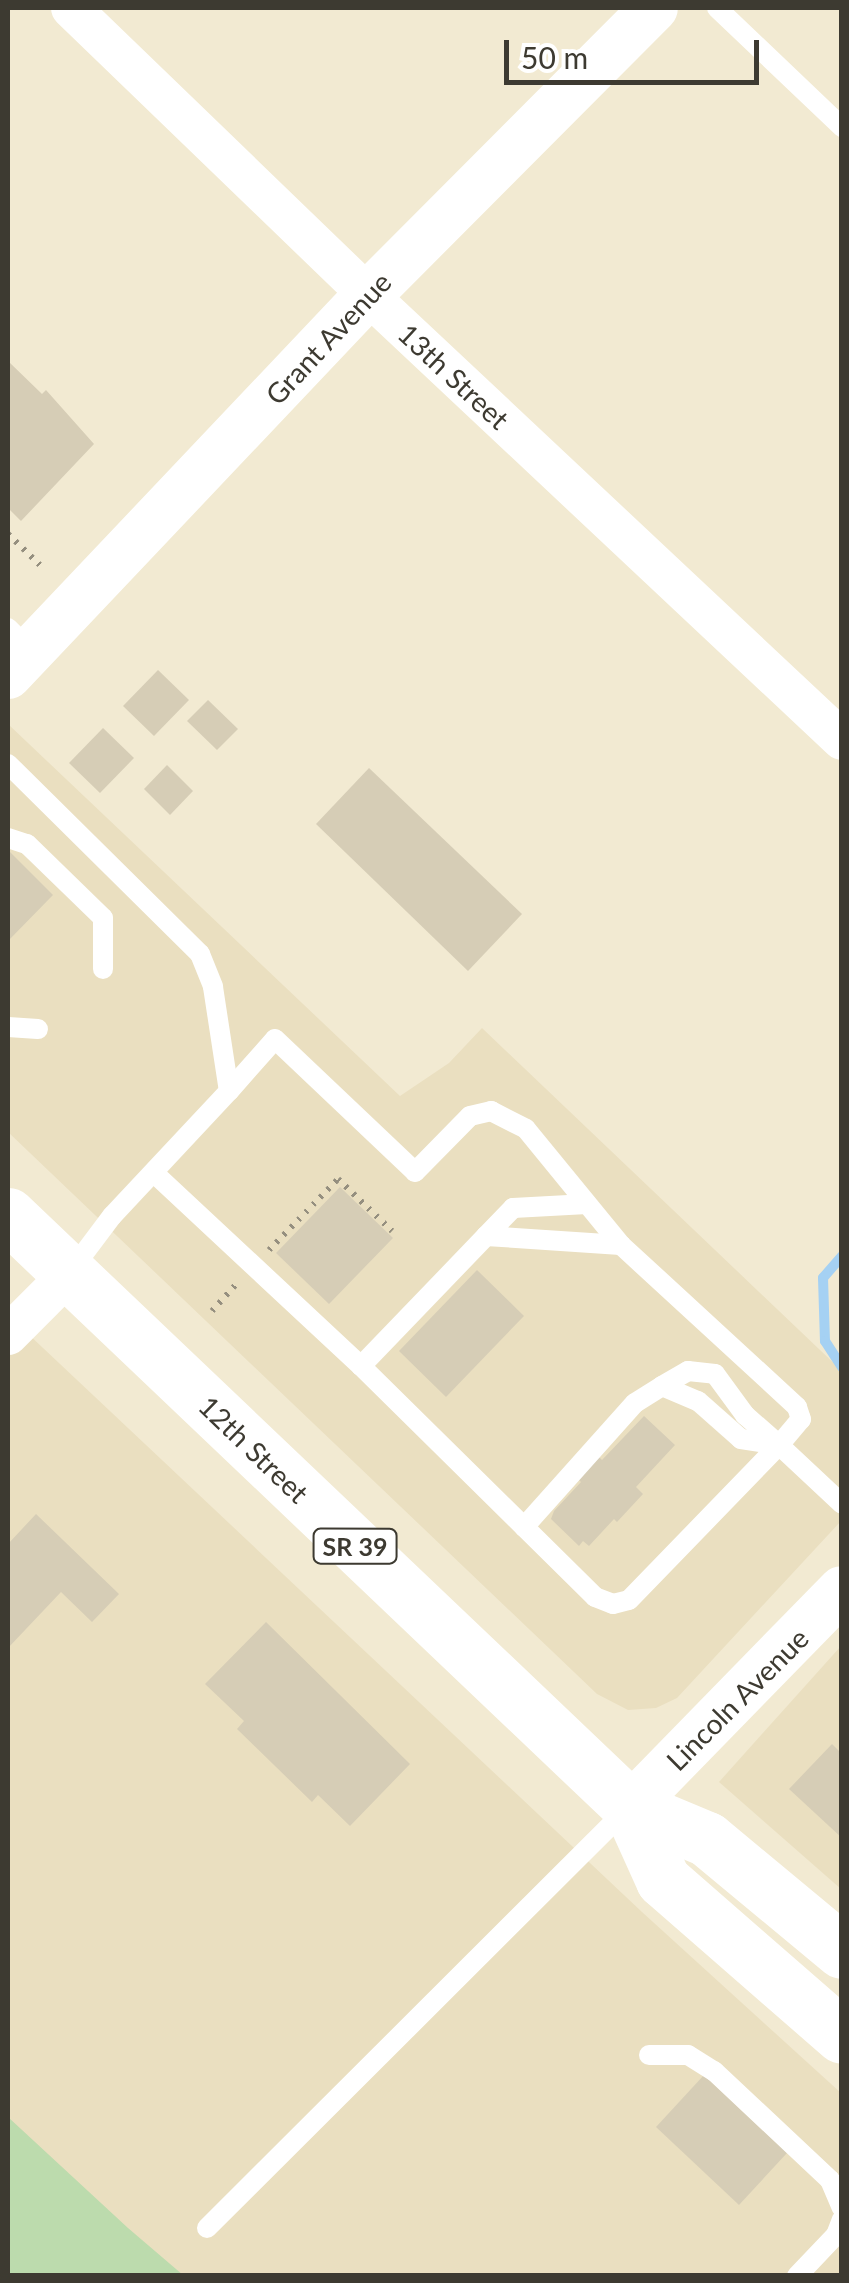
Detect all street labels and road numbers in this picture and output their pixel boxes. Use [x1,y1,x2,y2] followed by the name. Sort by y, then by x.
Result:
[258,265,398,411] street label: Grant Avenue
[392,316,516,436] street label: 13th Street
[192,1389,316,1509] street label: 12th Street
[312,1526,398,1566] road number: SR 39
[659,1621,815,1777] street label: Lincoln Avenue

